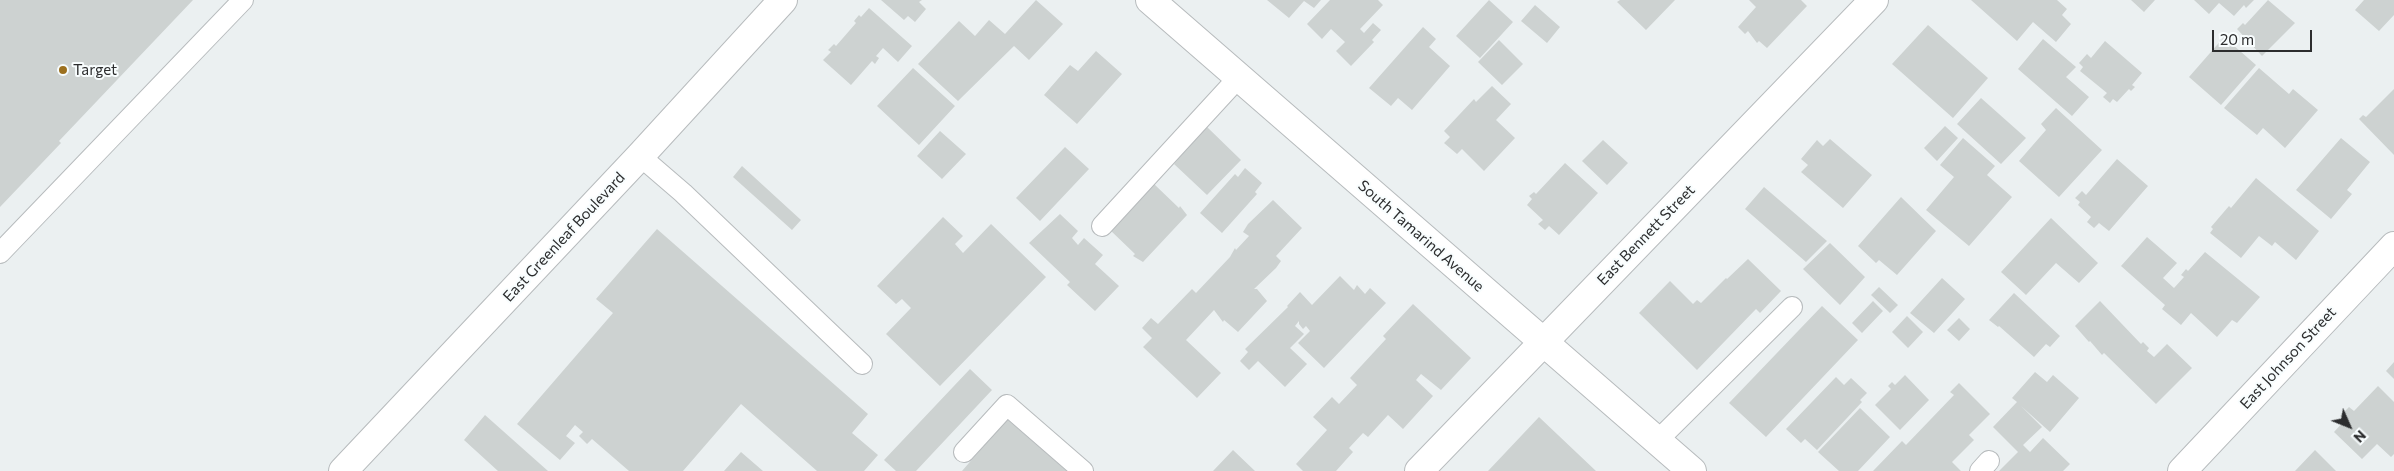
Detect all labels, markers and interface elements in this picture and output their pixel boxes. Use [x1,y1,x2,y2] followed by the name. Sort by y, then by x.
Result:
[2214,20,2314,52] scale bar
[2220,30,2254,48] text: 20 m
[73,61,117,79] place label: Target
[57,64,69,76] marker: Target
[499,169,629,305] street label: East Greenleaf Boulevard
[1354,176,1488,296] street label: South Tamarind Avenue
[1593,181,1699,289] street label: East Bennett Street
[2236,303,2340,413] street label: East Johnson Street
[2324,401,2374,451] north arrow
[2350,427,2370,446] text: N

